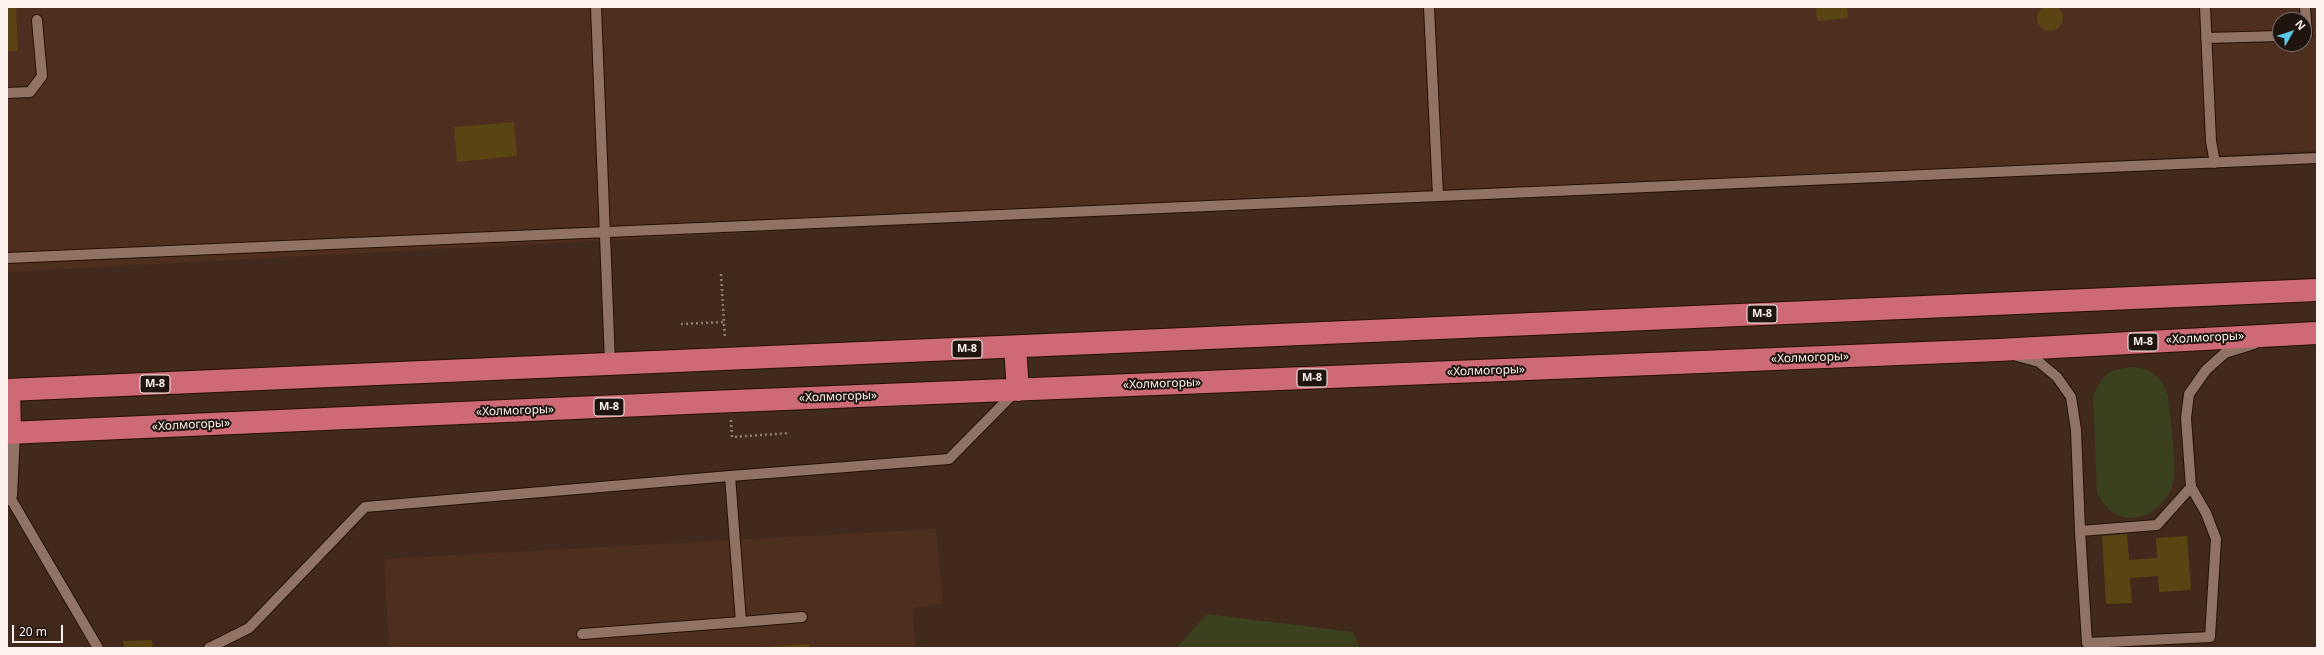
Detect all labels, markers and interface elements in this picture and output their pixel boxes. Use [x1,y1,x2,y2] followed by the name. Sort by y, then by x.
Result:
[2272,12,2312,52] north arrow
[2292,17,2310,33] text: N
[1747,305,1777,323] road number: М-8
[2166,329,2244,347] street label: «Холмогоры»
[2128,333,2158,351] road number: М-8
[952,340,982,358] road number: М-8
[1771,349,1849,367] street label: «Холмогоры»
[1447,362,1525,380] street label: «Холмогоры»
[1297,369,1327,387] road number: М-8
[140,375,170,393] road number: М-8
[1123,375,1201,393] street label: «Холмогоры»
[799,388,877,406] street label: «Холмогоры»
[594,398,624,416] road number: М-8
[476,402,554,420] street label: «Холмогоры»
[152,416,230,434] street label: «Холмогоры»
[14,617,65,643] scale bar
[19,623,47,640] text: 20 m

